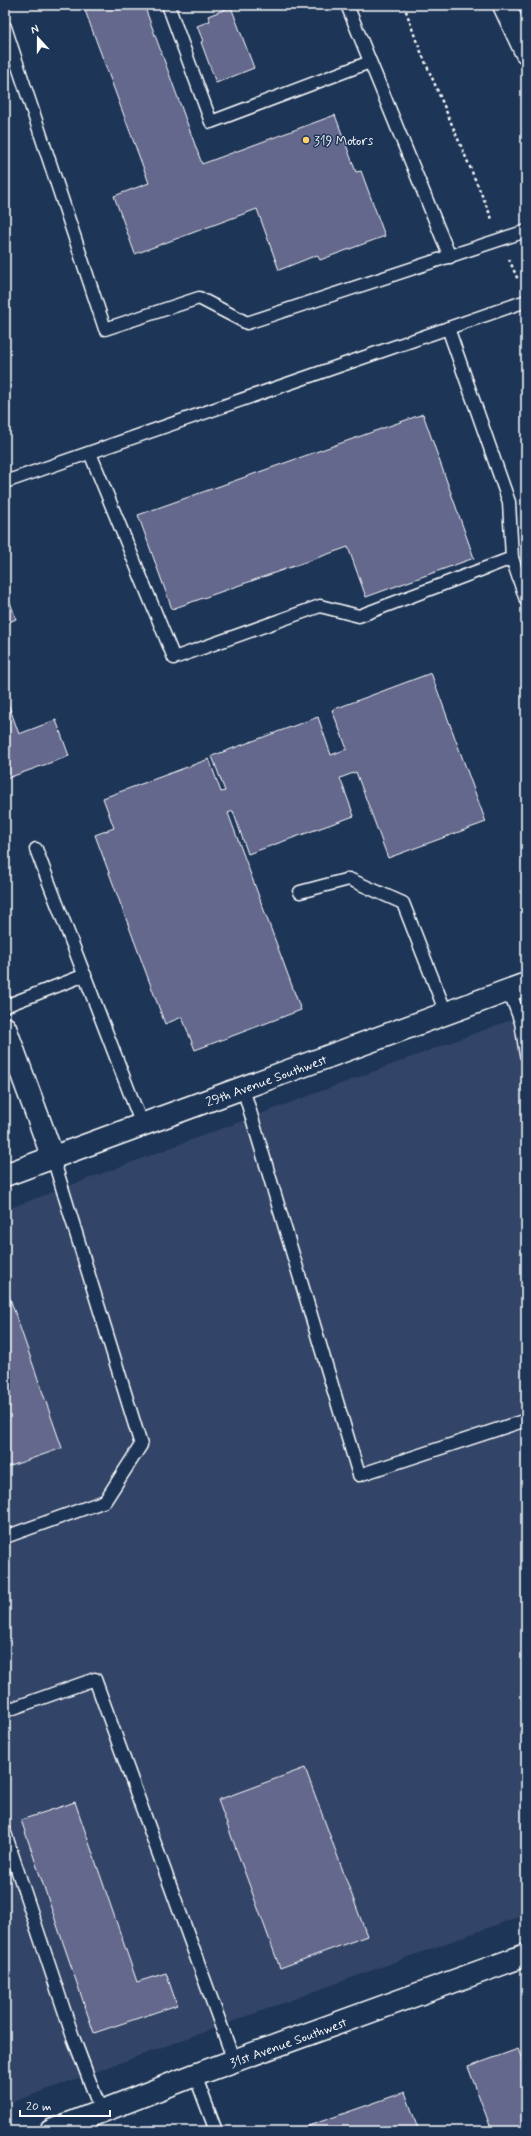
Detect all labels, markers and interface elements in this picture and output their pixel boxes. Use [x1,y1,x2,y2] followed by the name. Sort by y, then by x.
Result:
[18,18,58,58] north arrow
[29,22,41,37] text: N
[314,133,373,150] place label: 319 Motors
[301,135,311,145] marker: 319 Motors
[204,1052,329,1111] street label: 29th Avenue Southwest
[228,2014,349,2072] street label: 31st Avenue Southwest
[20,2092,110,2118] scale bar
[26,2099,52,2115] text: 20 m

